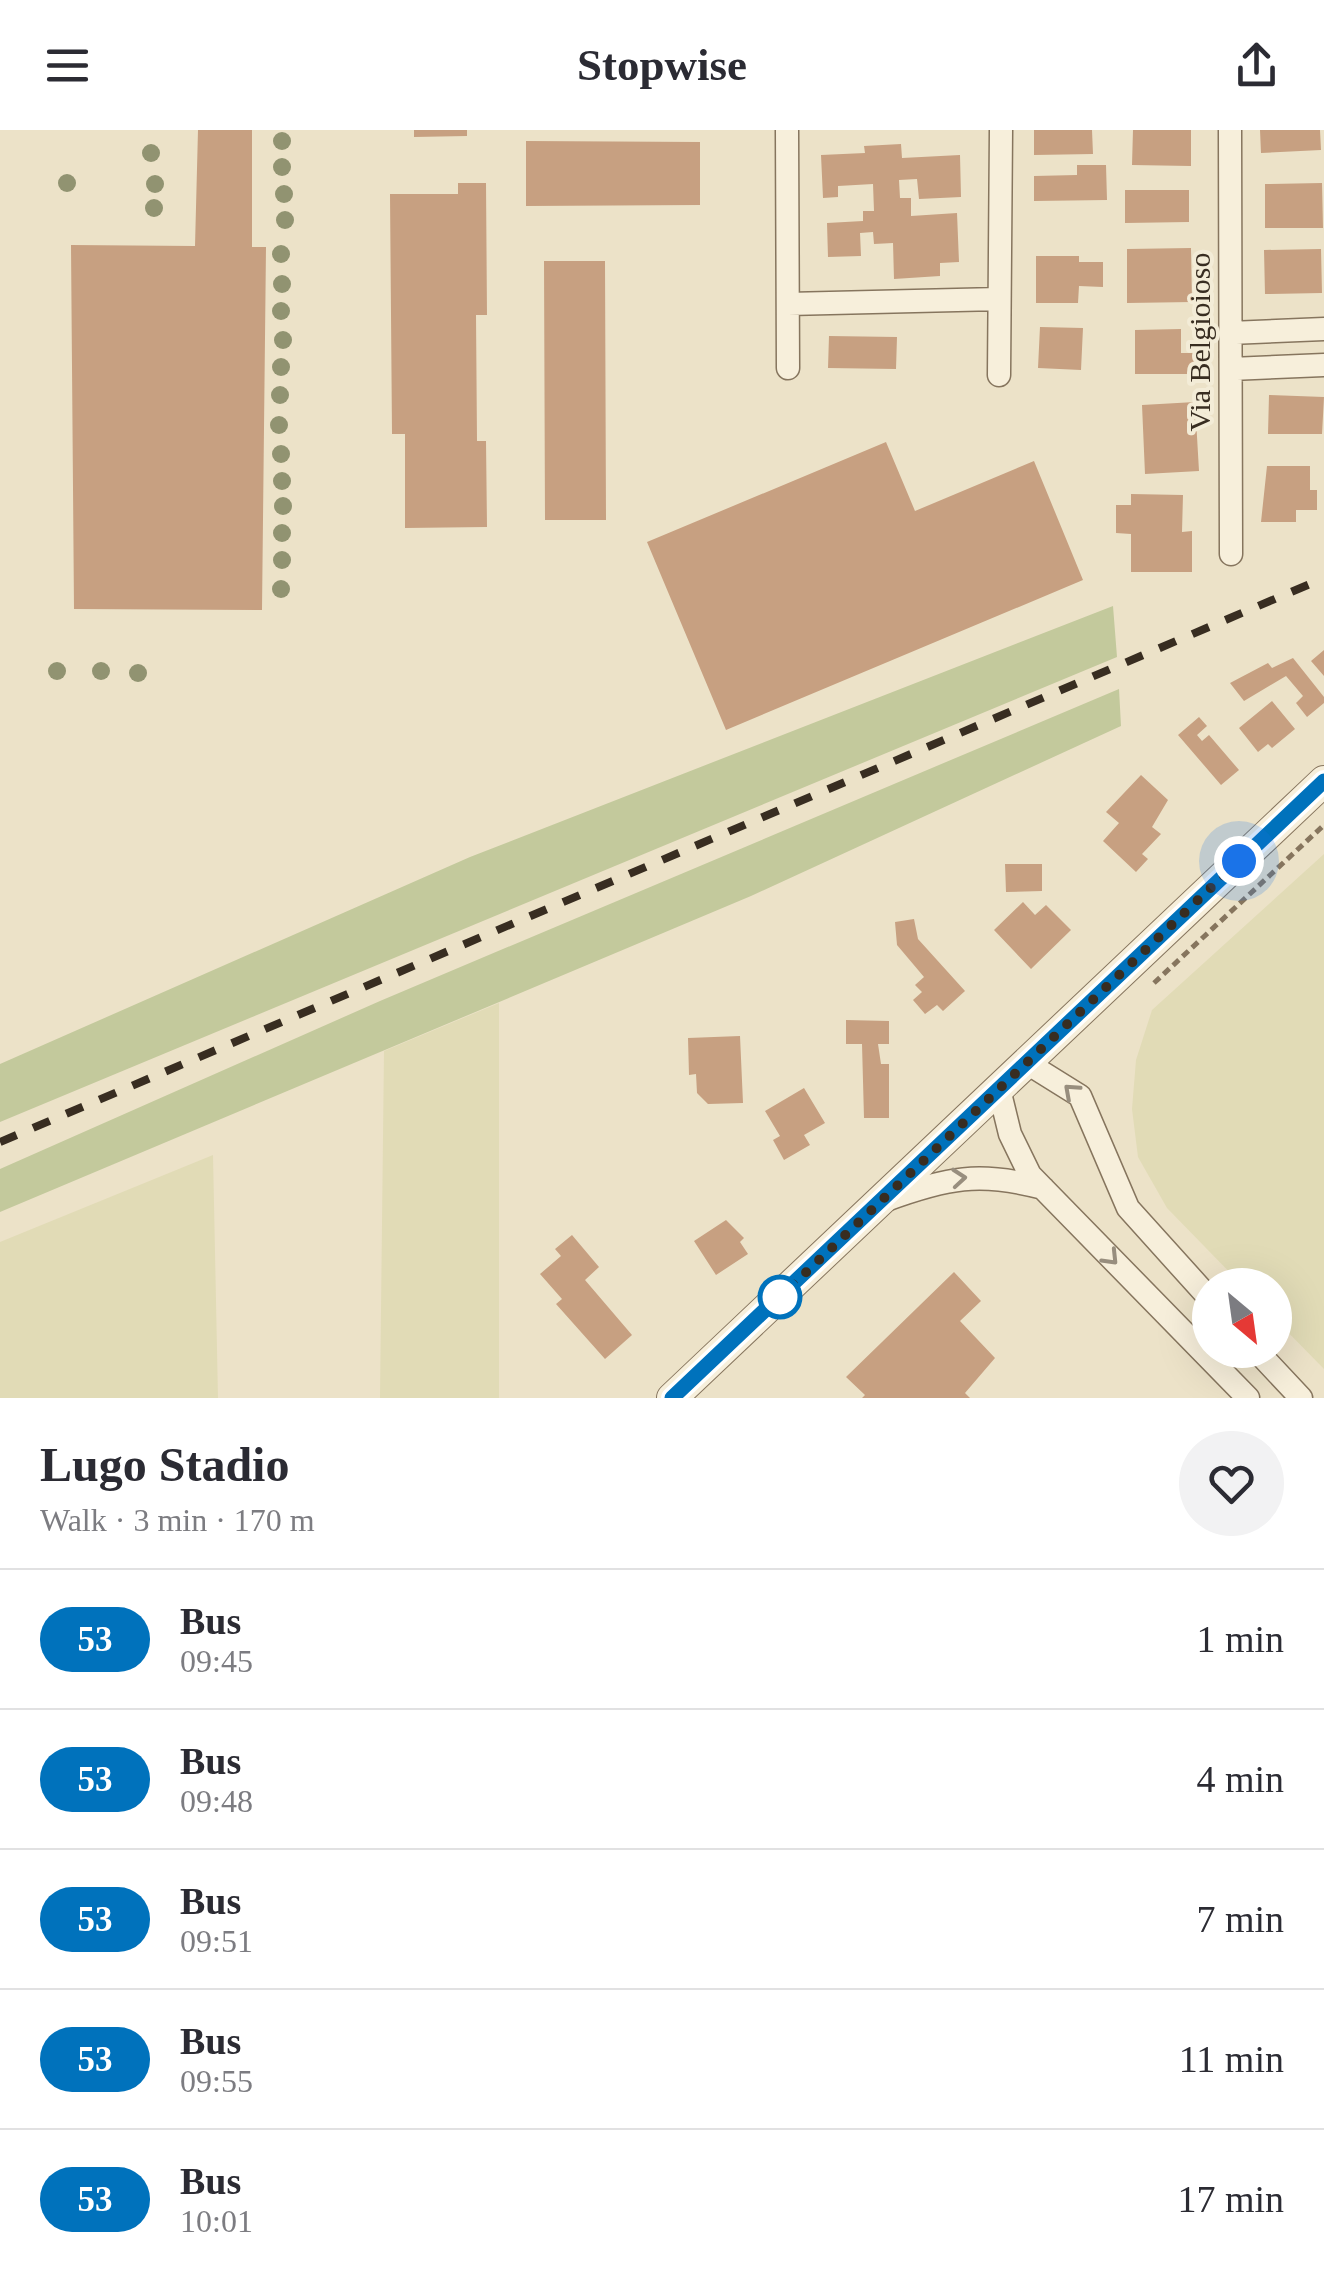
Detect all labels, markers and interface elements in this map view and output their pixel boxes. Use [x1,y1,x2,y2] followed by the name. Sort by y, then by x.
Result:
[40,38,95,93] icon: menu
[1229,38,1284,93] icon: share
[577,40,747,90] text: Stopwise
[1183,252,1216,432] street label: Via Belgioioso
[1214,836,1264,886] your location
[1064,1084,1083,1102] one-way arrow
[952,1168,968,1190] one-way arrow
[1099,1246,1117,1264] one-way arrow
[1192,1268,1292,1368] north arrow
[1192,1268,1292,1368] map controls
[759,1276,801,1318] unlabelled marker
[1179,1431,1284,1536] button: heart
[40,1438,289,1491] text: Lugo Stadio
[40,1502,315,1538] text: Walk · 3 min · 170 m
[180,1600,241,1642] text: Bus
[1196,1618,1284,1660] text: 1 min
[78,1620,113,1659] text: 53
[180,1643,253,1679] text: 09:45
[180,1740,241,1782] text: Bus
[1196,1758,1284,1800] text: 4 min
[78,1760,113,1799] text: 53
[180,1783,253,1819] text: 09:48
[180,1880,241,1922] text: Bus
[1196,1898,1284,1940] text: 7 min
[78,1900,113,1939] text: 53
[180,1923,253,1959] text: 09:51
[180,2020,241,2062] text: Bus
[1179,2038,1284,2080] text: 11 min
[78,2040,113,2079] text: 53
[180,2063,253,2099] text: 09:55
[180,2160,241,2202] text: Bus
[1177,2178,1284,2220] text: 17 min
[78,2180,113,2219] text: 53
[180,2203,253,2239] text: 10:01

